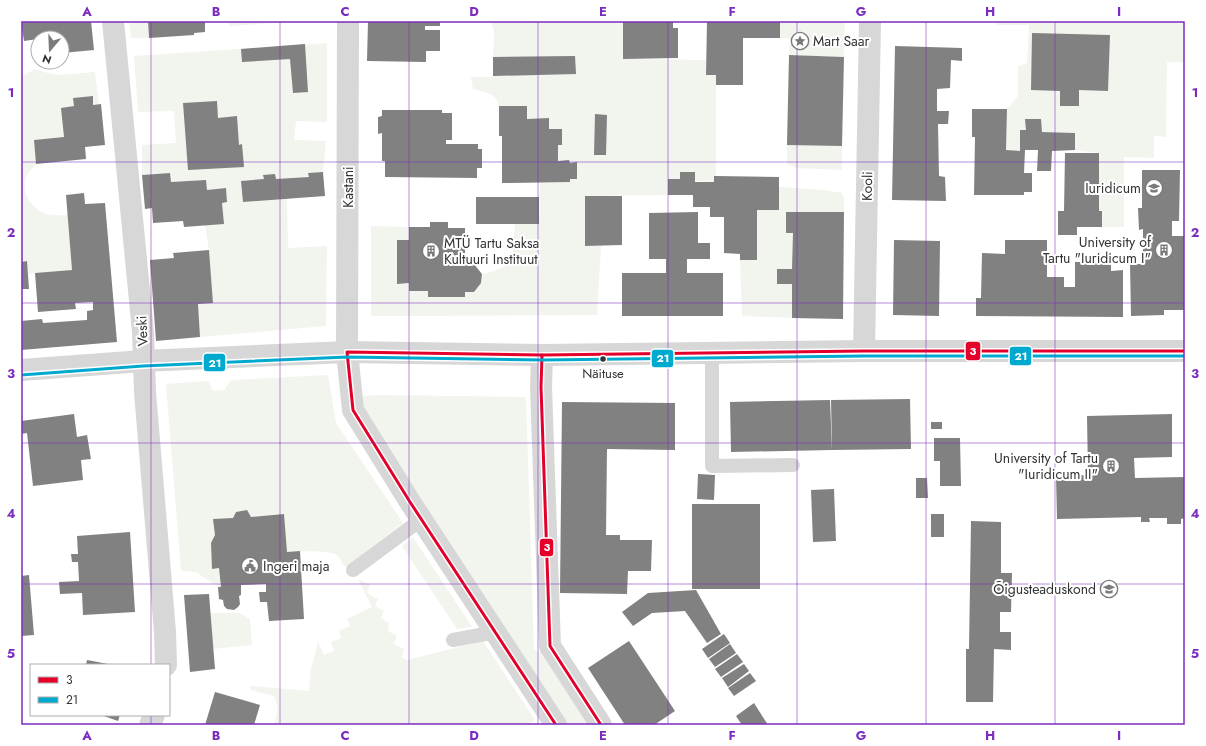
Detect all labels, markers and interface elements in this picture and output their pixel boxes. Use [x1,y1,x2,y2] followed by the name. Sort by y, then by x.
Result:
[81,2,92,21] text: A
[212,2,221,21] text: B
[340,2,350,21] text: C
[469,2,479,21] text: D
[599,2,607,21] text: E
[728,2,736,21] text: F
[856,2,867,21] text: G
[985,2,995,21] text: H
[1117,2,1121,21] text: I
[30,30,70,70] north arrow
[790,31,810,51] place icon: Mart Saar
[813,31,870,51] place label: Mart Saar
[40,50,53,68] text: N
[8,83,14,102] text: 1
[1192,83,1198,102] text: 1
[338,166,358,208] street label: Kastani
[857,171,877,201] street label: Kooli
[1085,178,1141,198] place label: Iuridicum
[1144,178,1164,198] school or university icon: Iuridicum
[7,223,15,242] text: 2
[1191,223,1199,242] text: 2
[1043,232,1152,268] place label: University of Tartu "Iuridicum I"
[444,233,539,269] place label: MTÜ Tartu Saksa Kultuuri Instituut
[1154,240,1174,260] building icon: University of Tartu "Iuridicum I"
[421,241,441,261] building icon: MTÜ Tartu Saksa Kultuuri Instituut
[131,315,153,347] street label: Veski
[965,341,981,361] line badge: 3
[970,343,977,359] text: 3
[1009,346,1032,366] line badge: 21
[1015,348,1027,364] text: 21
[651,349,674,368] line badge: 21
[657,350,669,366] text: 21
[203,353,226,372] line badge: 21
[598,354,608,364] marker: Näituse
[209,355,221,371] text: 21
[7,364,15,383] text: 3
[582,364,624,383] place label: Näituse
[1191,364,1199,383] text: 3
[994,448,1098,484] place label: University of Tartu "Iuridicum II"
[1101,456,1121,476] building icon: University of Tartu "Iuridicum II"
[6,504,16,523] text: 4
[1190,504,1200,523] text: 4
[539,538,554,557] line badge: 3
[544,539,551,555] text: 3
[240,556,260,576] public building icon: Ingeri maja
[263,556,330,576] place label: Ingeri maja
[993,579,1096,599] place label: Õigusteaduskond
[1099,579,1119,599] school or university icon: Õigusteaduskond
[7,644,15,663] text: 5
[1191,644,1199,663] text: 5
[30,664,170,716] legend
[66,671,73,689] text: 3
[66,691,78,709] text: 21
[81,726,92,745] text: A
[212,726,221,745] text: B
[340,726,350,745] text: C
[469,726,479,745] text: D
[599,726,607,745] text: E
[728,726,736,745] text: F
[856,726,867,745] text: G
[985,726,995,745] text: H
[1117,726,1121,745] text: I

